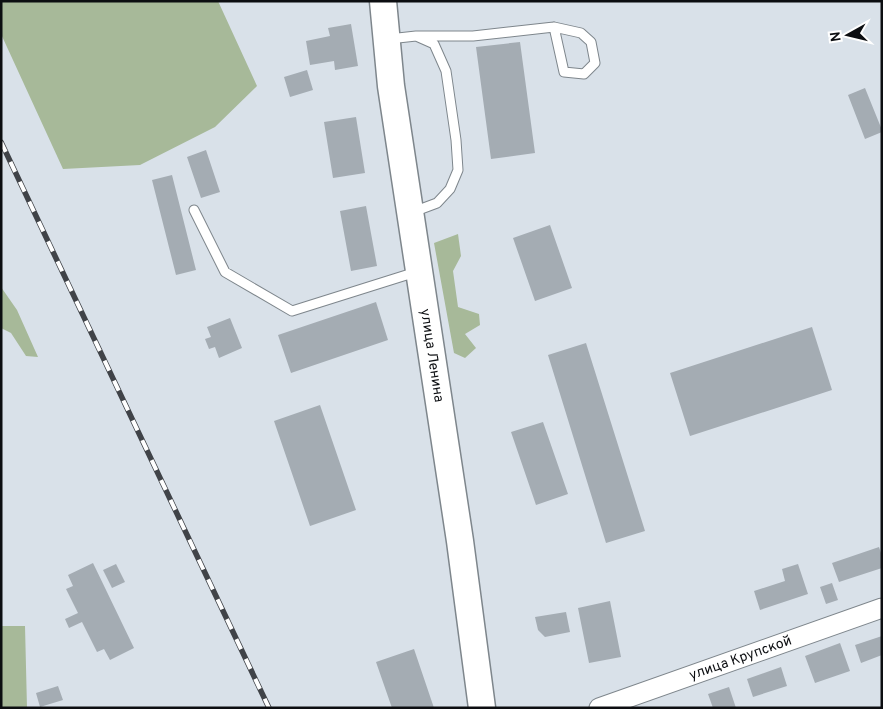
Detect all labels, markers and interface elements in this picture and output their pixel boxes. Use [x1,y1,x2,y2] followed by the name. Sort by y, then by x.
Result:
[823,10,873,60] north arrow
[827,30,846,43] text: N
[416,308,447,404] street label: улица Ленина
[687,632,794,684] street label: улица Крупской

